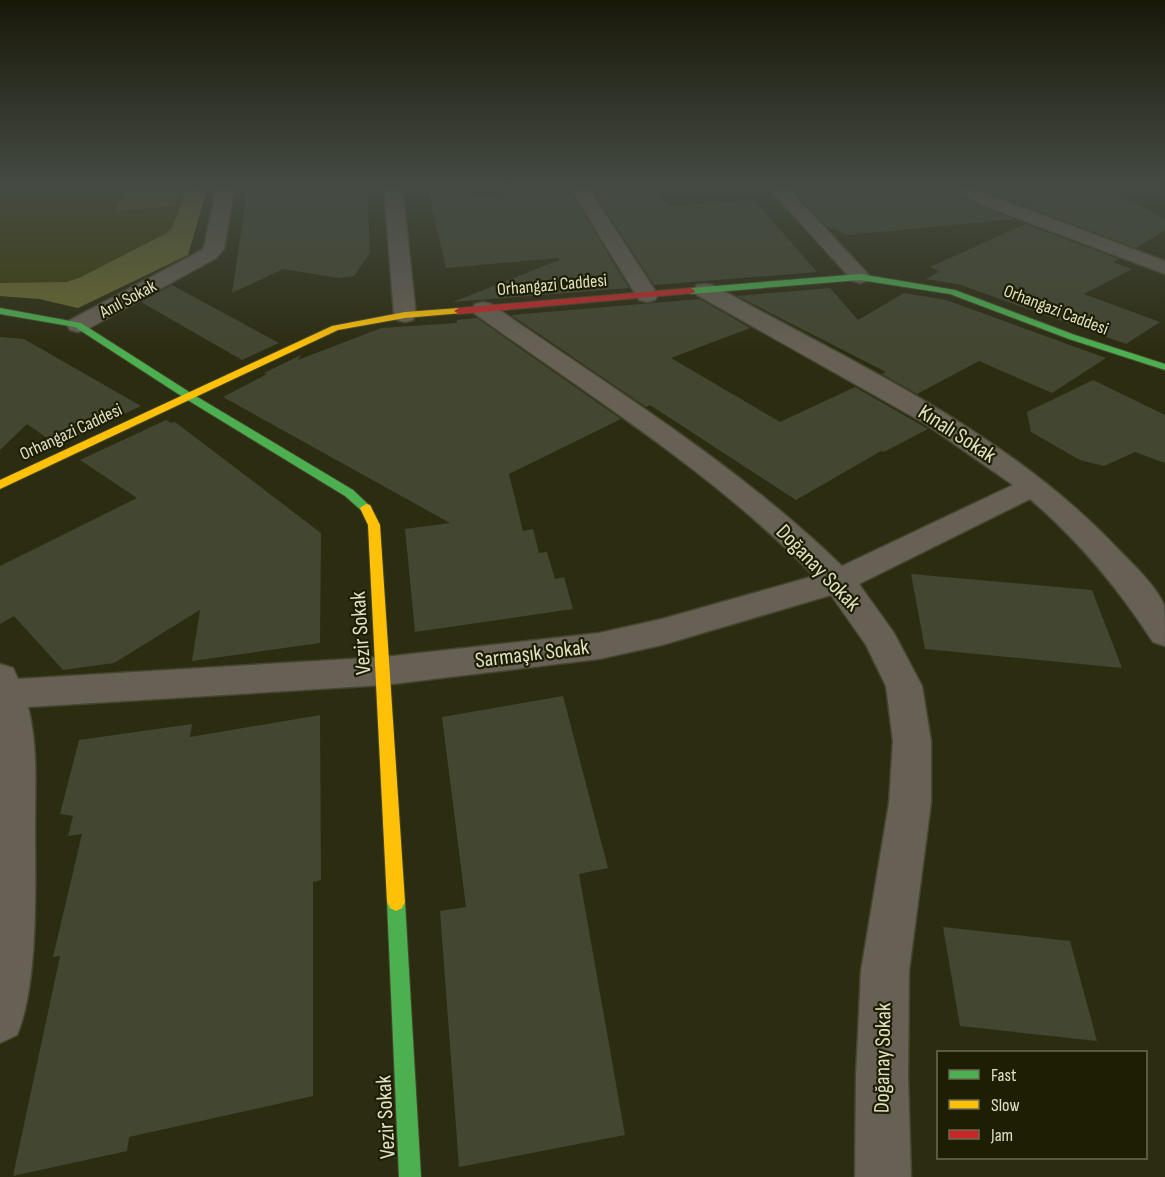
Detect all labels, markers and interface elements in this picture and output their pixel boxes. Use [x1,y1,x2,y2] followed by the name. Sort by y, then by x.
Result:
[496,270,608,300] street label: Orhangazi Caddesi
[95,275,160,323] street label: Anıl Sokak
[1001,280,1111,340] street label: Orhangazi Caddesi
[17,399,125,465] street label: Orhangazi Caddesi
[913,399,1001,469] street label: Kınalı Sokak
[770,519,866,618] street label: Doğanay Sokak
[345,590,377,676] street label: Vezir Sokak
[474,634,591,674] street label: Sarmaşık Sokak
[869,1002,897,1113] street label: Doğanay Sokak
[937,1051,1147,1159] legend
[991,1065,1017,1086] text: Fast
[370,1074,402,1160] street label: Vezir Sokak
[991,1095,1020,1116] text: Slow
[990,1125,1013,1146] text: Jam

